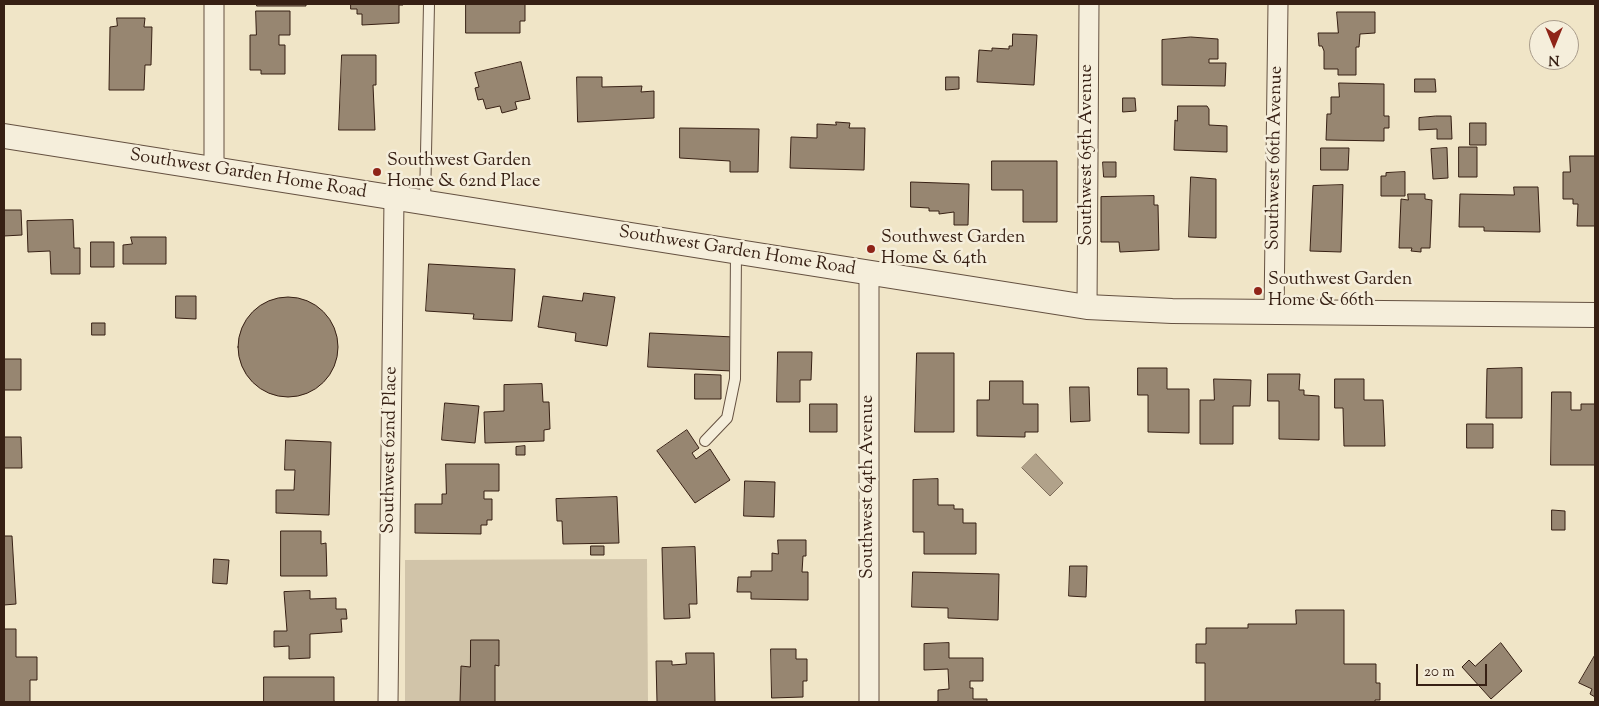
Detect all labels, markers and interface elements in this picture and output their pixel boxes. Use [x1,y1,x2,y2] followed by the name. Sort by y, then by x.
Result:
[1529,20,1579,70] north arrow
[1548,49,1560,69] text: N
[1077,64,1099,246] street label: Southwest 65th Avenue
[1264,66,1288,250] street label: Southwest 66th Avenue
[128,146,368,204] street label: Southwest Garden Home Road
[387,151,540,193] place label: Southwest Garden Home & 62nd Place
[371,166,383,178] marker: Southwest Garden Home & 62nd Place
[617,223,857,281] street label: Southwest Garden Home Road
[881,228,1025,270] place label: Southwest Garden Home & 64th
[865,243,877,255] marker: Southwest Garden Home & 64th
[1268,270,1412,312] place label: Southwest Garden Home & 66th
[1252,285,1264,297] marker: Southwest Garden Home & 66th
[379,366,403,534] street label: Southwest 62nd Place
[858,395,880,579] street label: Southwest 64th Avenue
[1419,654,1490,686] scale bar
[1424,662,1455,683] text: 20 m

